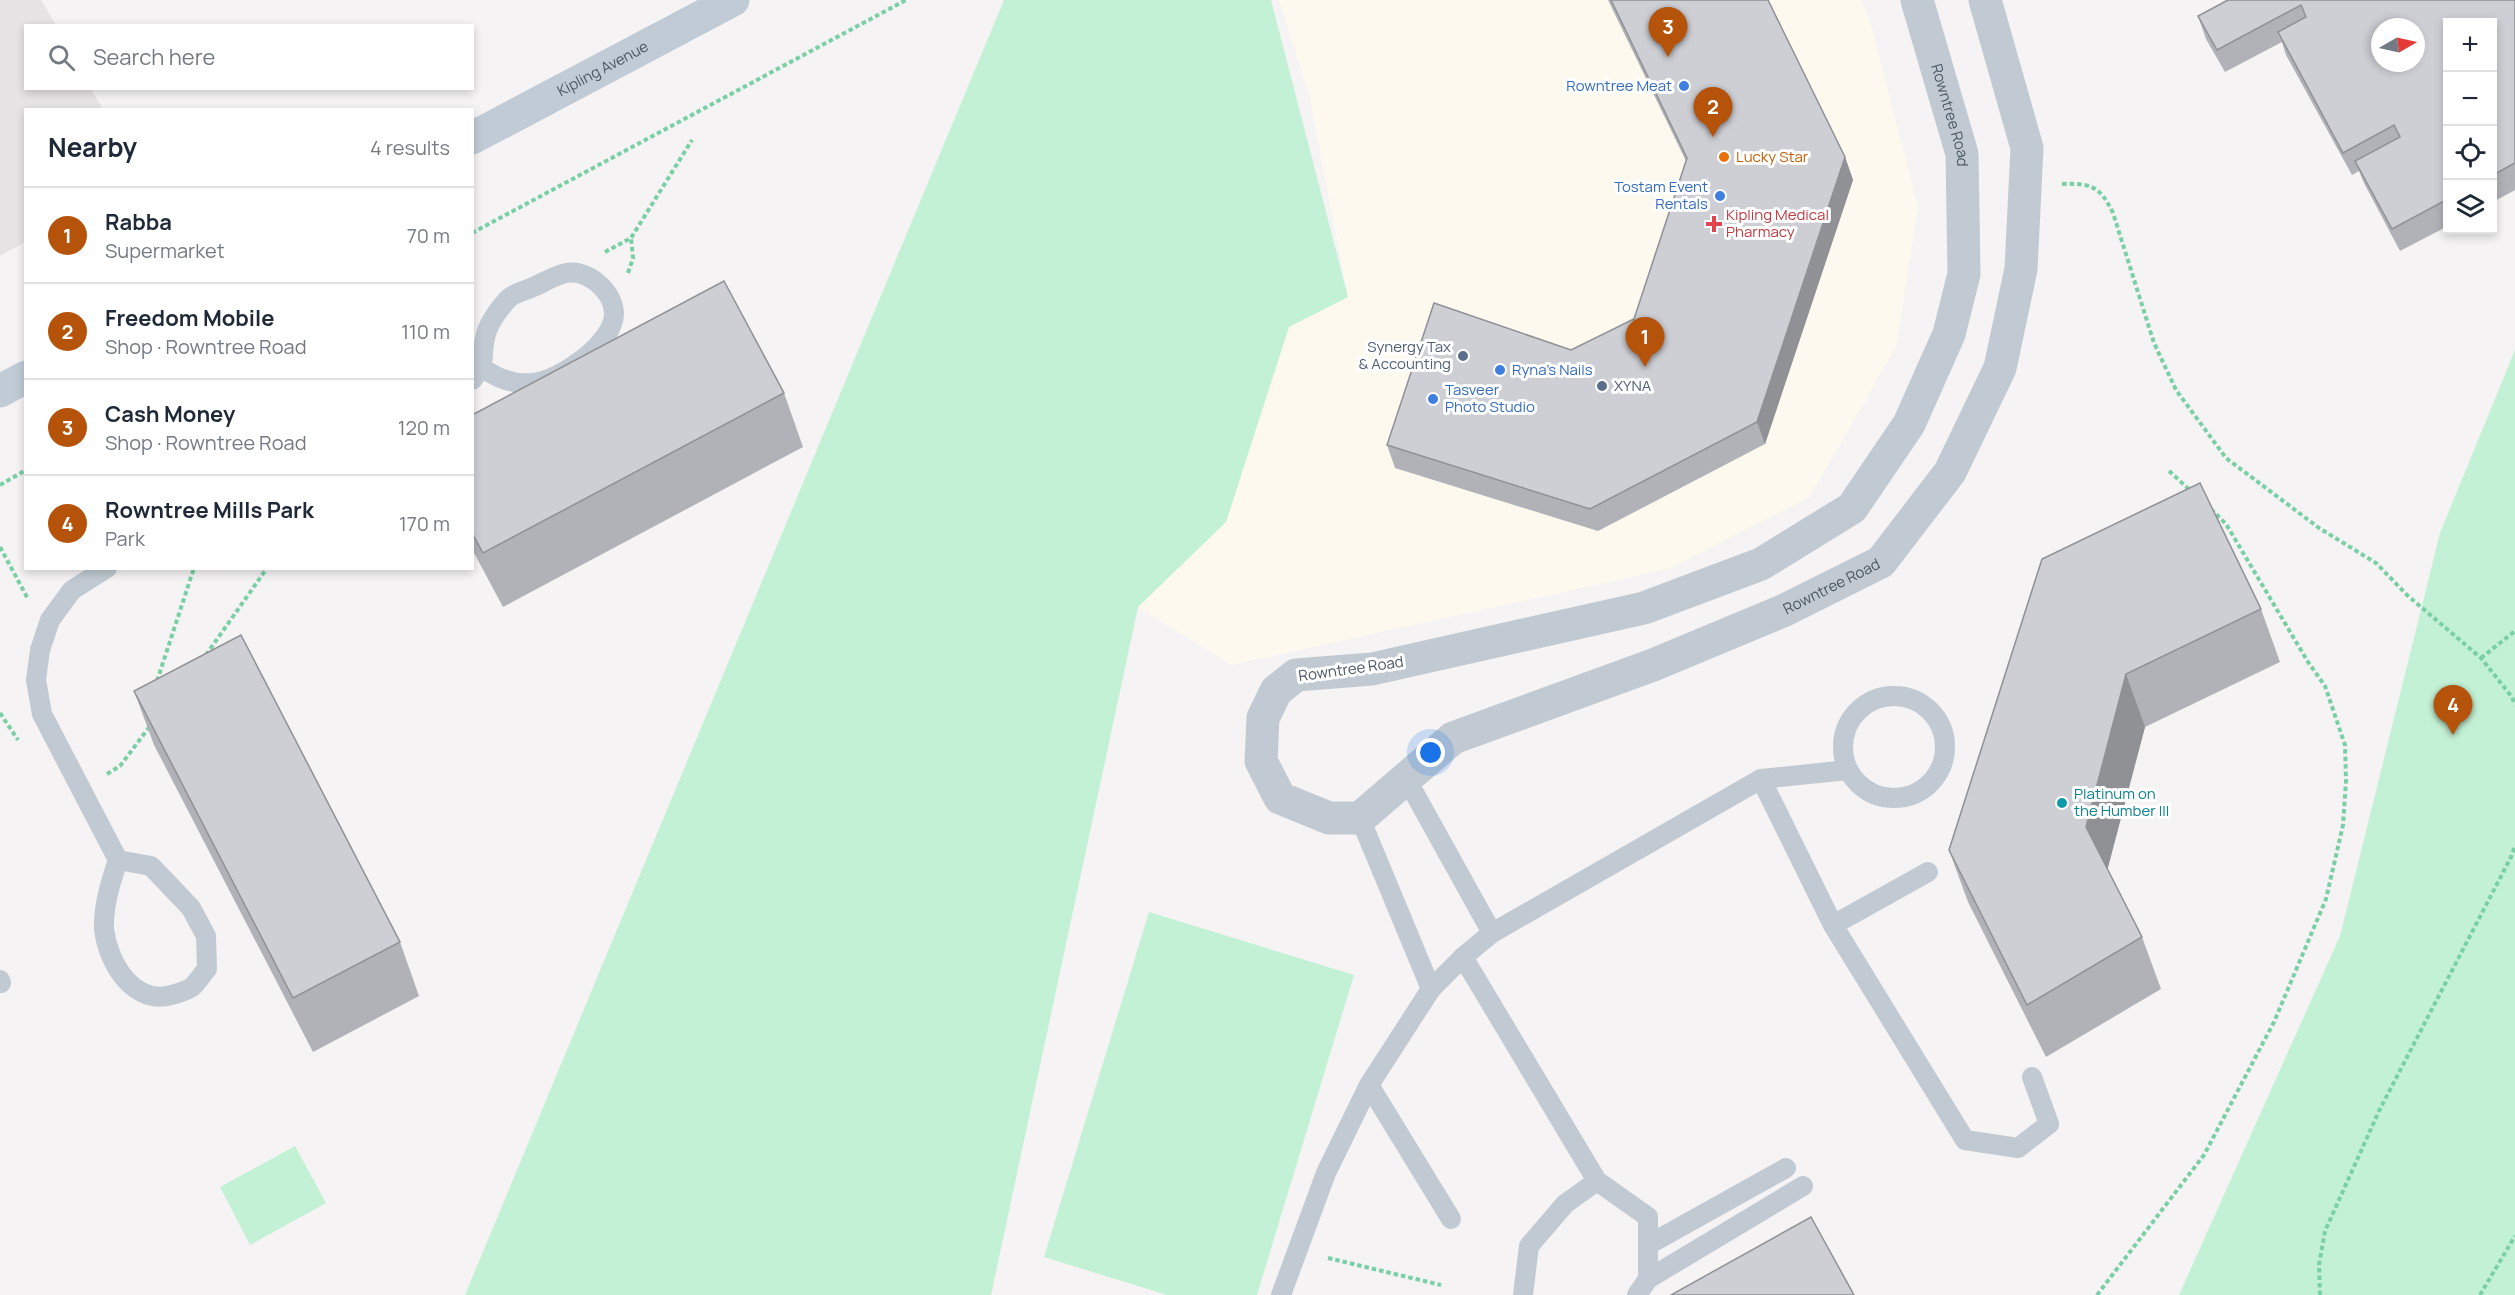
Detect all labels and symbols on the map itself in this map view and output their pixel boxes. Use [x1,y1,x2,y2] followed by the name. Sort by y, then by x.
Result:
[1648,8,1688,57] pin: 3
[2371,18,2425,72] north arrow
[553,35,652,101] street label: Kipling Avenue
[1926,61,1974,167] street label: Rowntree Road
[1566,75,1672,96] place label: Rowntree Meat
[1677,79,1691,93] marker: Rowntree Meat
[1694,88,1732,137] pin: 2
[1736,146,1809,167] place label: Lucky Star
[1717,150,1731,164] marker: Lucky Star
[1614,176,1708,214] place label: Tostam Event Rentals
[1713,189,1727,203] marker: Tostam Event Rentals
[1726,204,1829,242] place label: Kipling Medical Pharmacy
[1707,217,1721,231] marker: Kipling Medical Pharmacy
[1626,318,1664,367] pin: 1
[1359,336,1451,374] place label: Synergy Tax & Accounting
[1456,349,1470,363] marker: Synergy Tax & Accounting
[1512,359,1593,380] place label: Ryna's Nails
[1493,363,1507,377] marker: Ryna's Nails
[1614,375,1652,396] place label: XYNA
[1445,379,1535,417] place label: Tasveer Photo Studio
[1595,379,1609,393] marker: XYNA
[1426,392,1440,406] marker: Tasveer Photo Studio
[1779,553,1883,619] street label: Rowntree Road
[1297,651,1405,686] street label: Rowntree Road
[2434,686,2472,735] pin: 4
[1416,738,1445,767] your location
[2074,783,2169,821] place label: Platinum on the Humber III
[2055,796,2069,810] marker: Platinum on the Humber III

